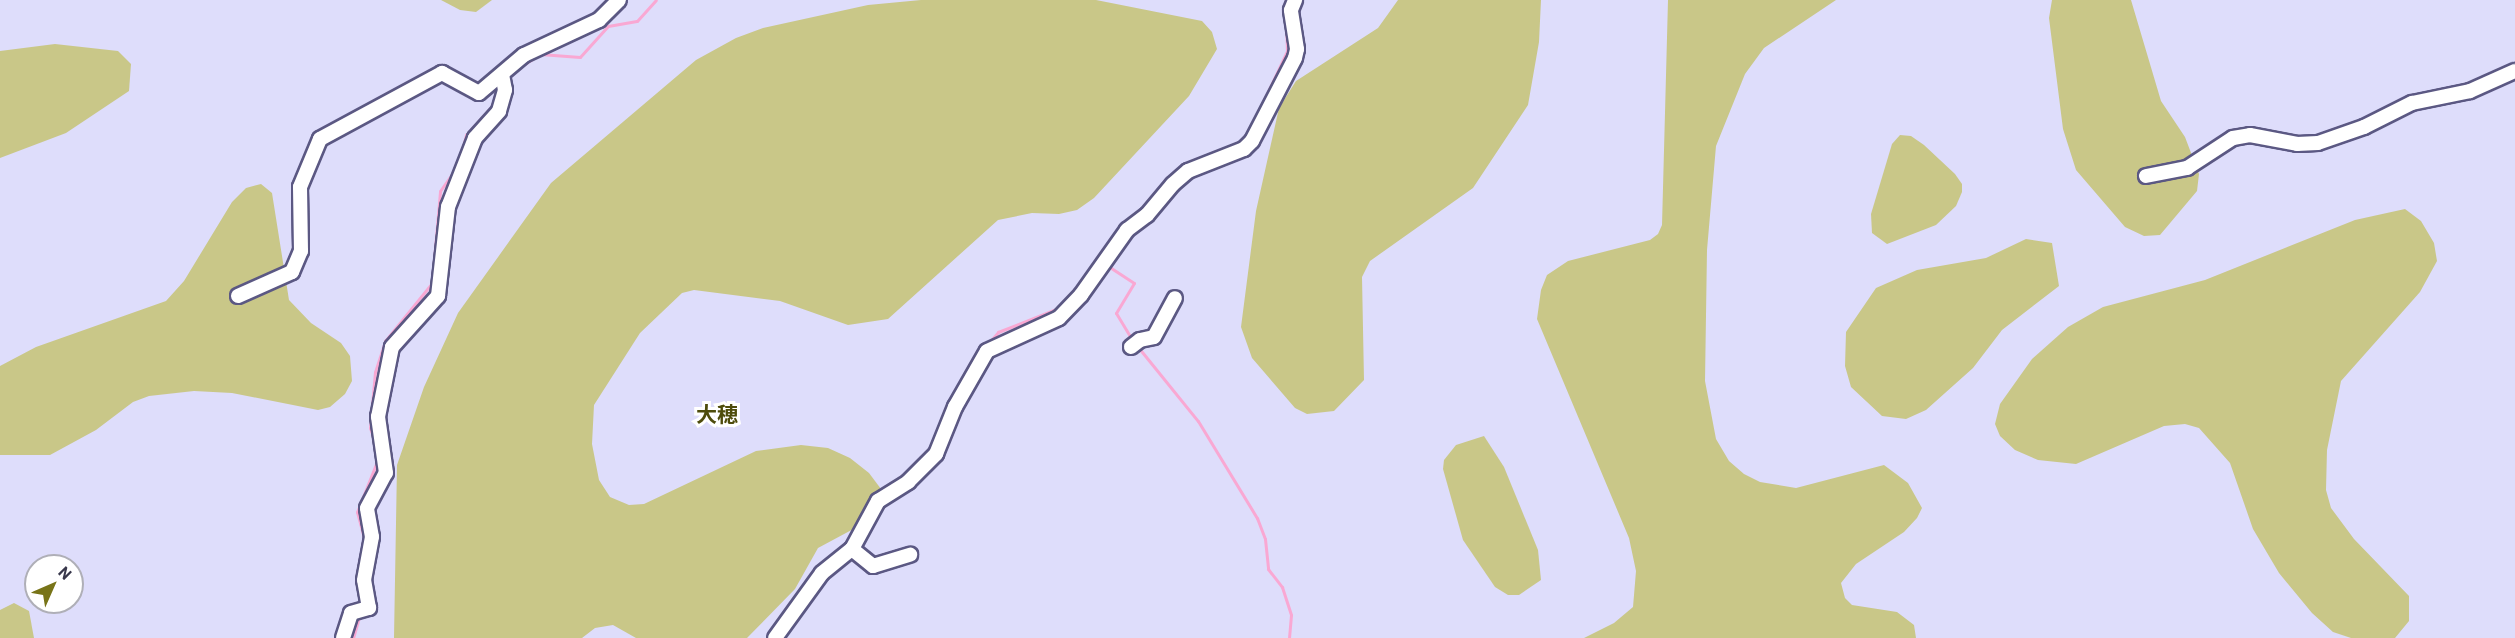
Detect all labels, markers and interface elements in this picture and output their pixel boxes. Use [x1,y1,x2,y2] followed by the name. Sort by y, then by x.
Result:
[696,401,738,427] district label: 大穂
[24,554,84,614] north arrow
[55,562,76,583] text: N

